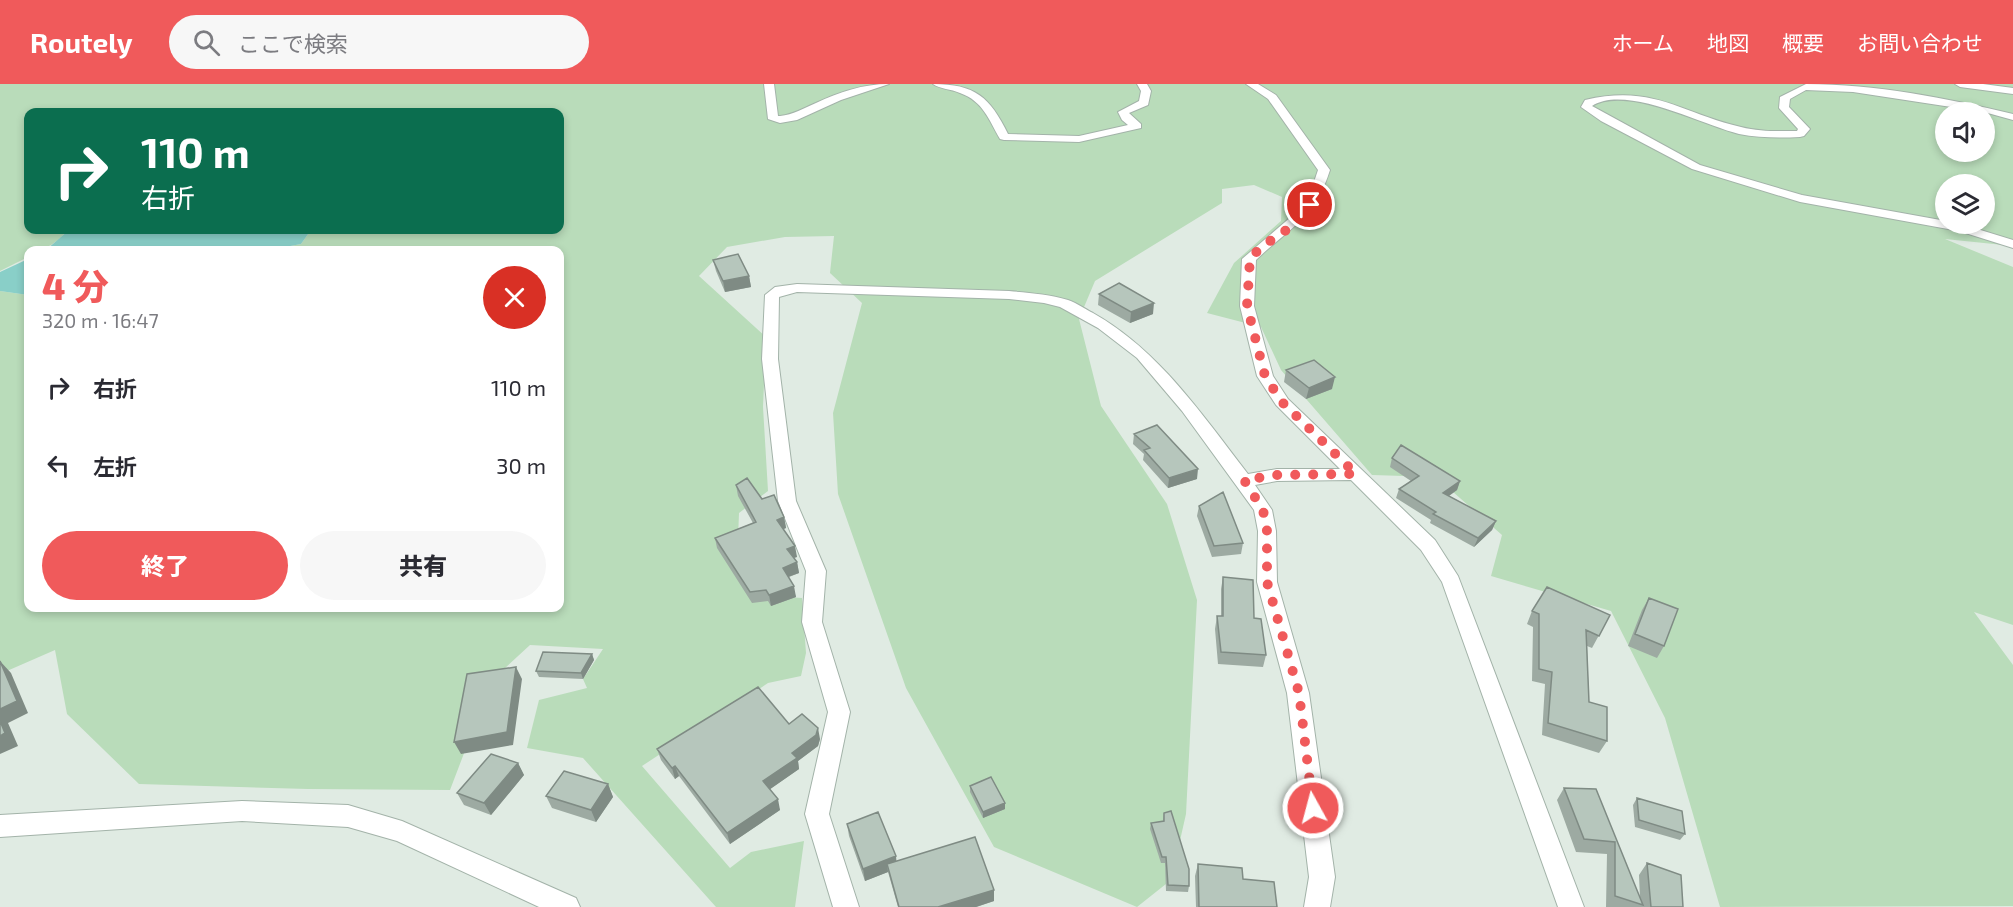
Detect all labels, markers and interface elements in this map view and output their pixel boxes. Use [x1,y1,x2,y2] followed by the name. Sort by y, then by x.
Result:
[169,15,589,69] search box
[30,25,133,59] text: Routely
[190,26,223,59] icon: search
[238,30,348,56] text: ここで検索
[1612,30,1674,55] text: ホーム
[1707,30,1749,55] text: 地図
[1782,30,1824,55] text: 概要
[1857,30,1983,55] text: お問い合わせ
[1935,102,1995,234] map controls
[1935,102,1995,162] button: sound
[141,126,250,176] text: 110 m
[42,132,120,210] icon: right
[1935,174,1995,234] button: layers
[1284,179,1335,230] pin
[141,181,195,213] text: 右折
[1293,188,1326,221] icon: arrive
[42,264,109,307] text: 4 分
[483,266,546,329] button: close
[42,308,159,332] text: 320 m · 16:47
[42,371,75,404] icon: right
[491,374,546,400] text: 110 m
[93,375,137,401] text: 右折
[42,449,75,482] icon: left
[496,452,546,478] text: 30 m
[93,453,137,479] text: 左折
[42,531,288,600] button: 終了
[300,531,546,600] button: 共有
[1281,776,1345,840] position arrow

